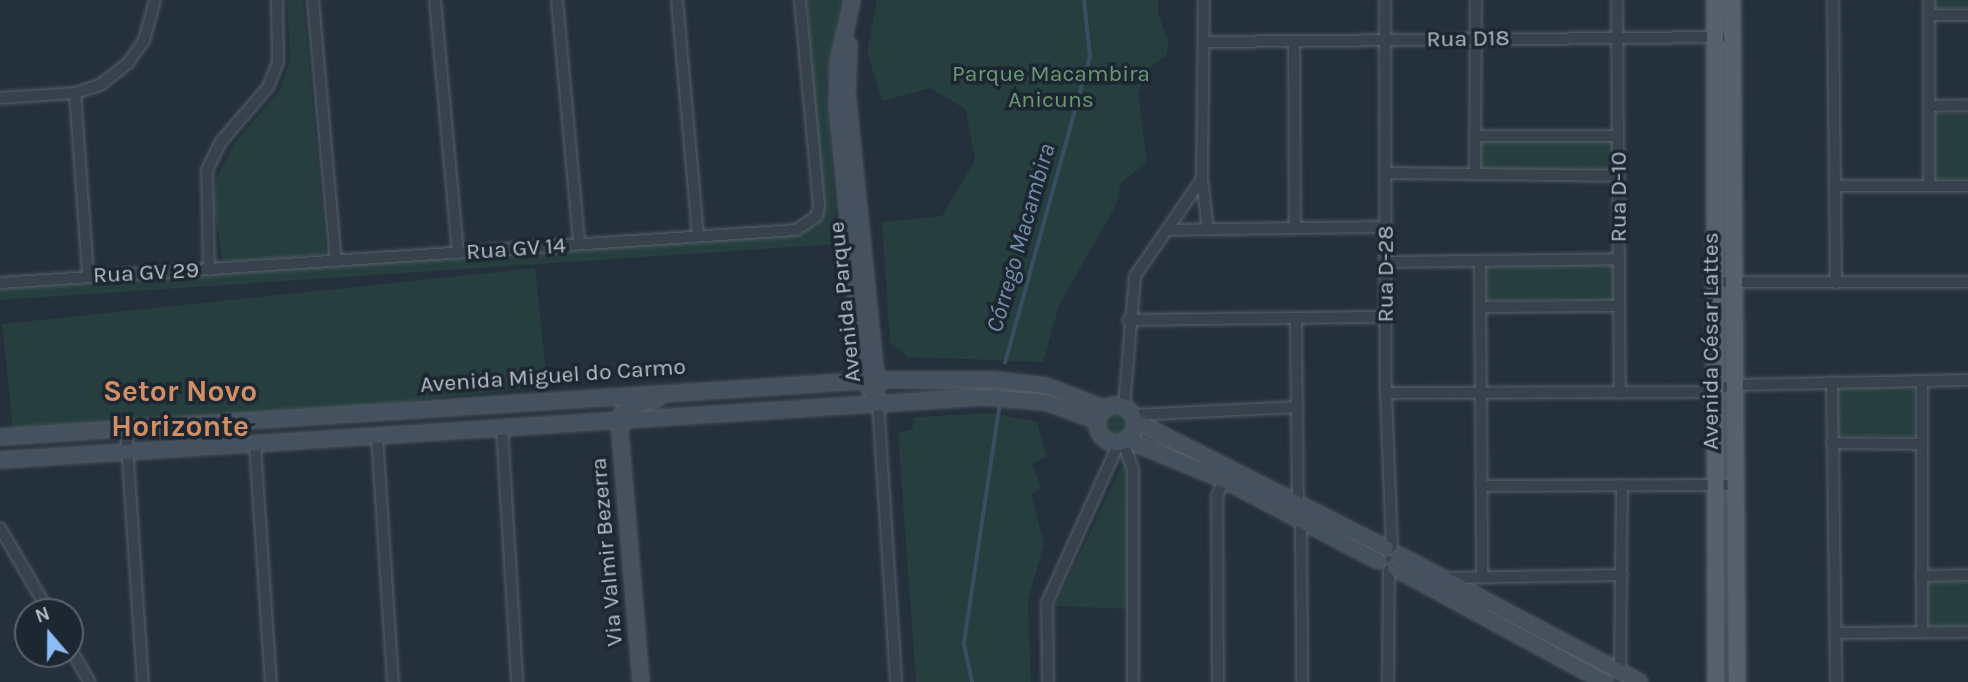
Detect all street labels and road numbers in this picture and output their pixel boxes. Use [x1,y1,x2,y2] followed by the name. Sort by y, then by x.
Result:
[1426,24,1510,54] street label: Rua D18
[1605,152,1633,242] street label: Rua D-10
[823,220,867,384] street label: Avenida Parque
[1372,226,1400,322] street label: Rua D-28
[465,232,567,266] street label: Rua GV 14
[1697,232,1725,450] street label: Avenida César Lattes
[92,256,200,290] street label: Rua GV 29
[419,353,687,399] street label: Avenida Miguel do Carmo
[585,456,629,648] street label: Via Valmir Bezerra

